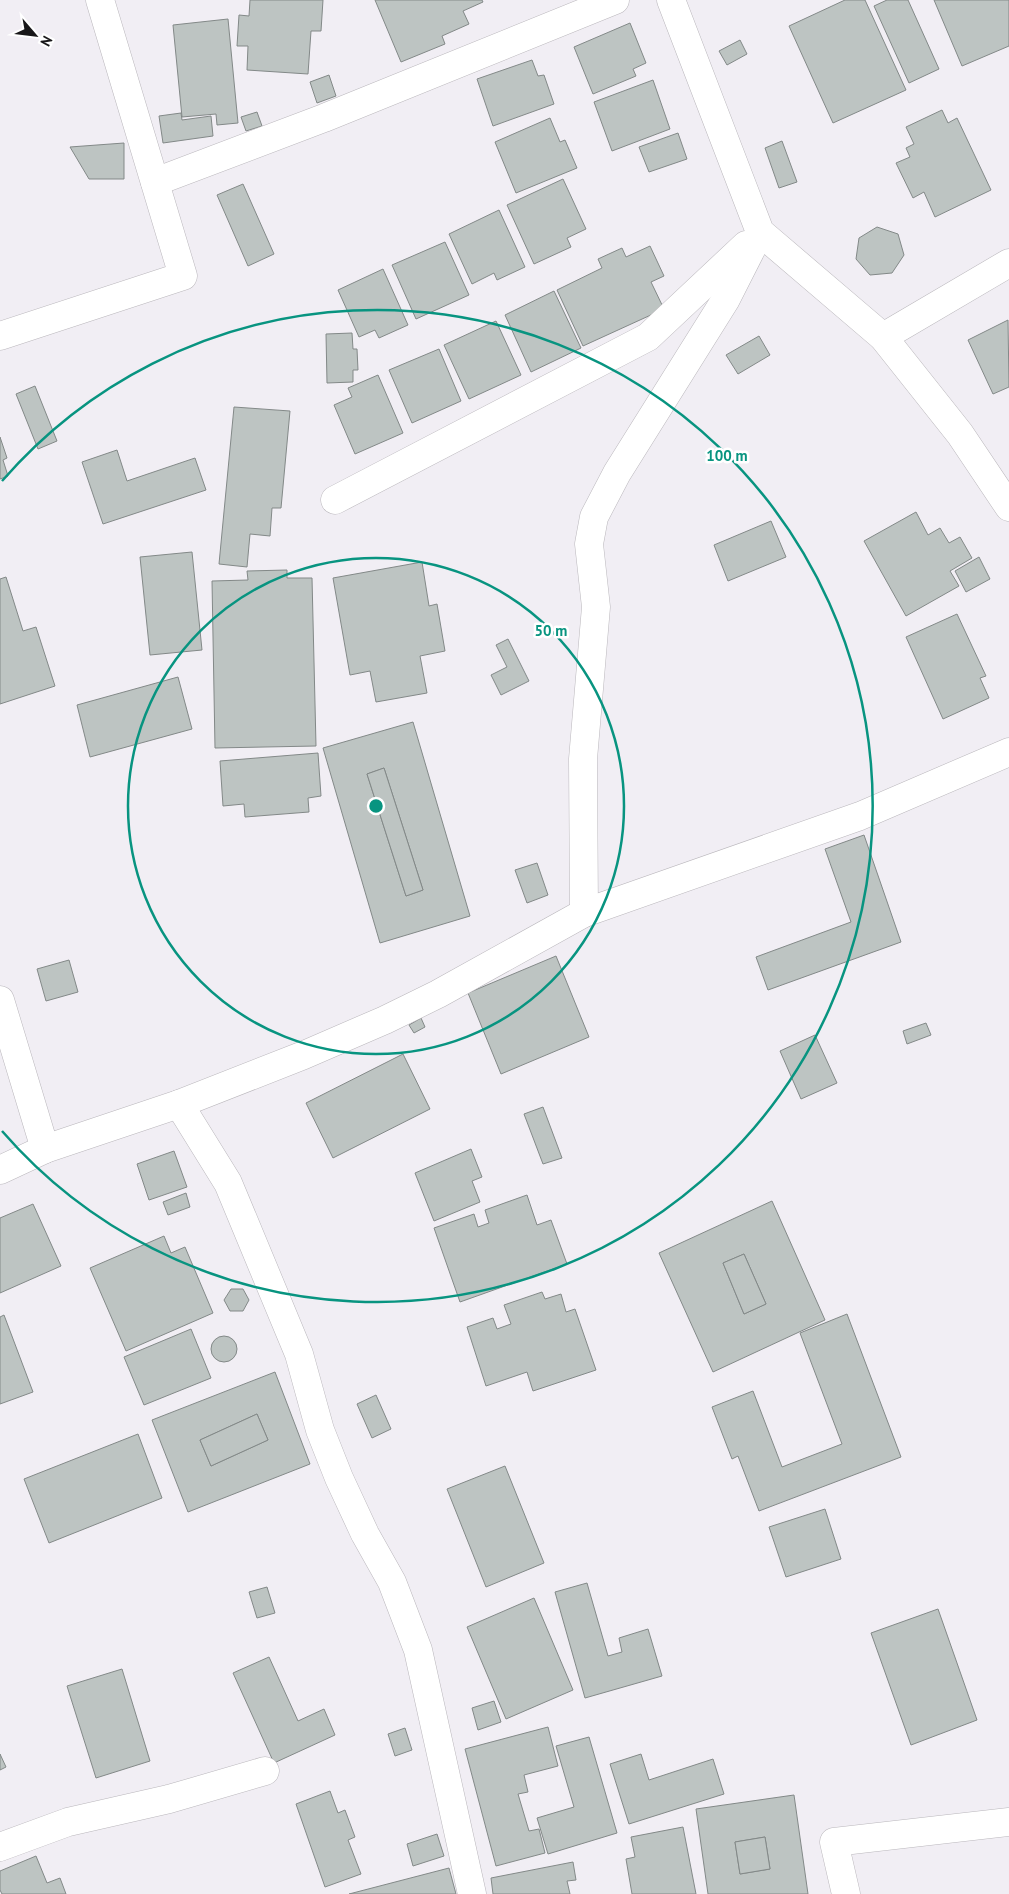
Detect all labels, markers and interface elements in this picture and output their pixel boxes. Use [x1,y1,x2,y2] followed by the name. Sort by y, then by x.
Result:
[10,10,60,60] north arrow
[36,33,57,49] text: N
[706,446,748,465] text: 100 m
[535,621,567,640] text: 50 m
[367,797,385,815] centre of rings

